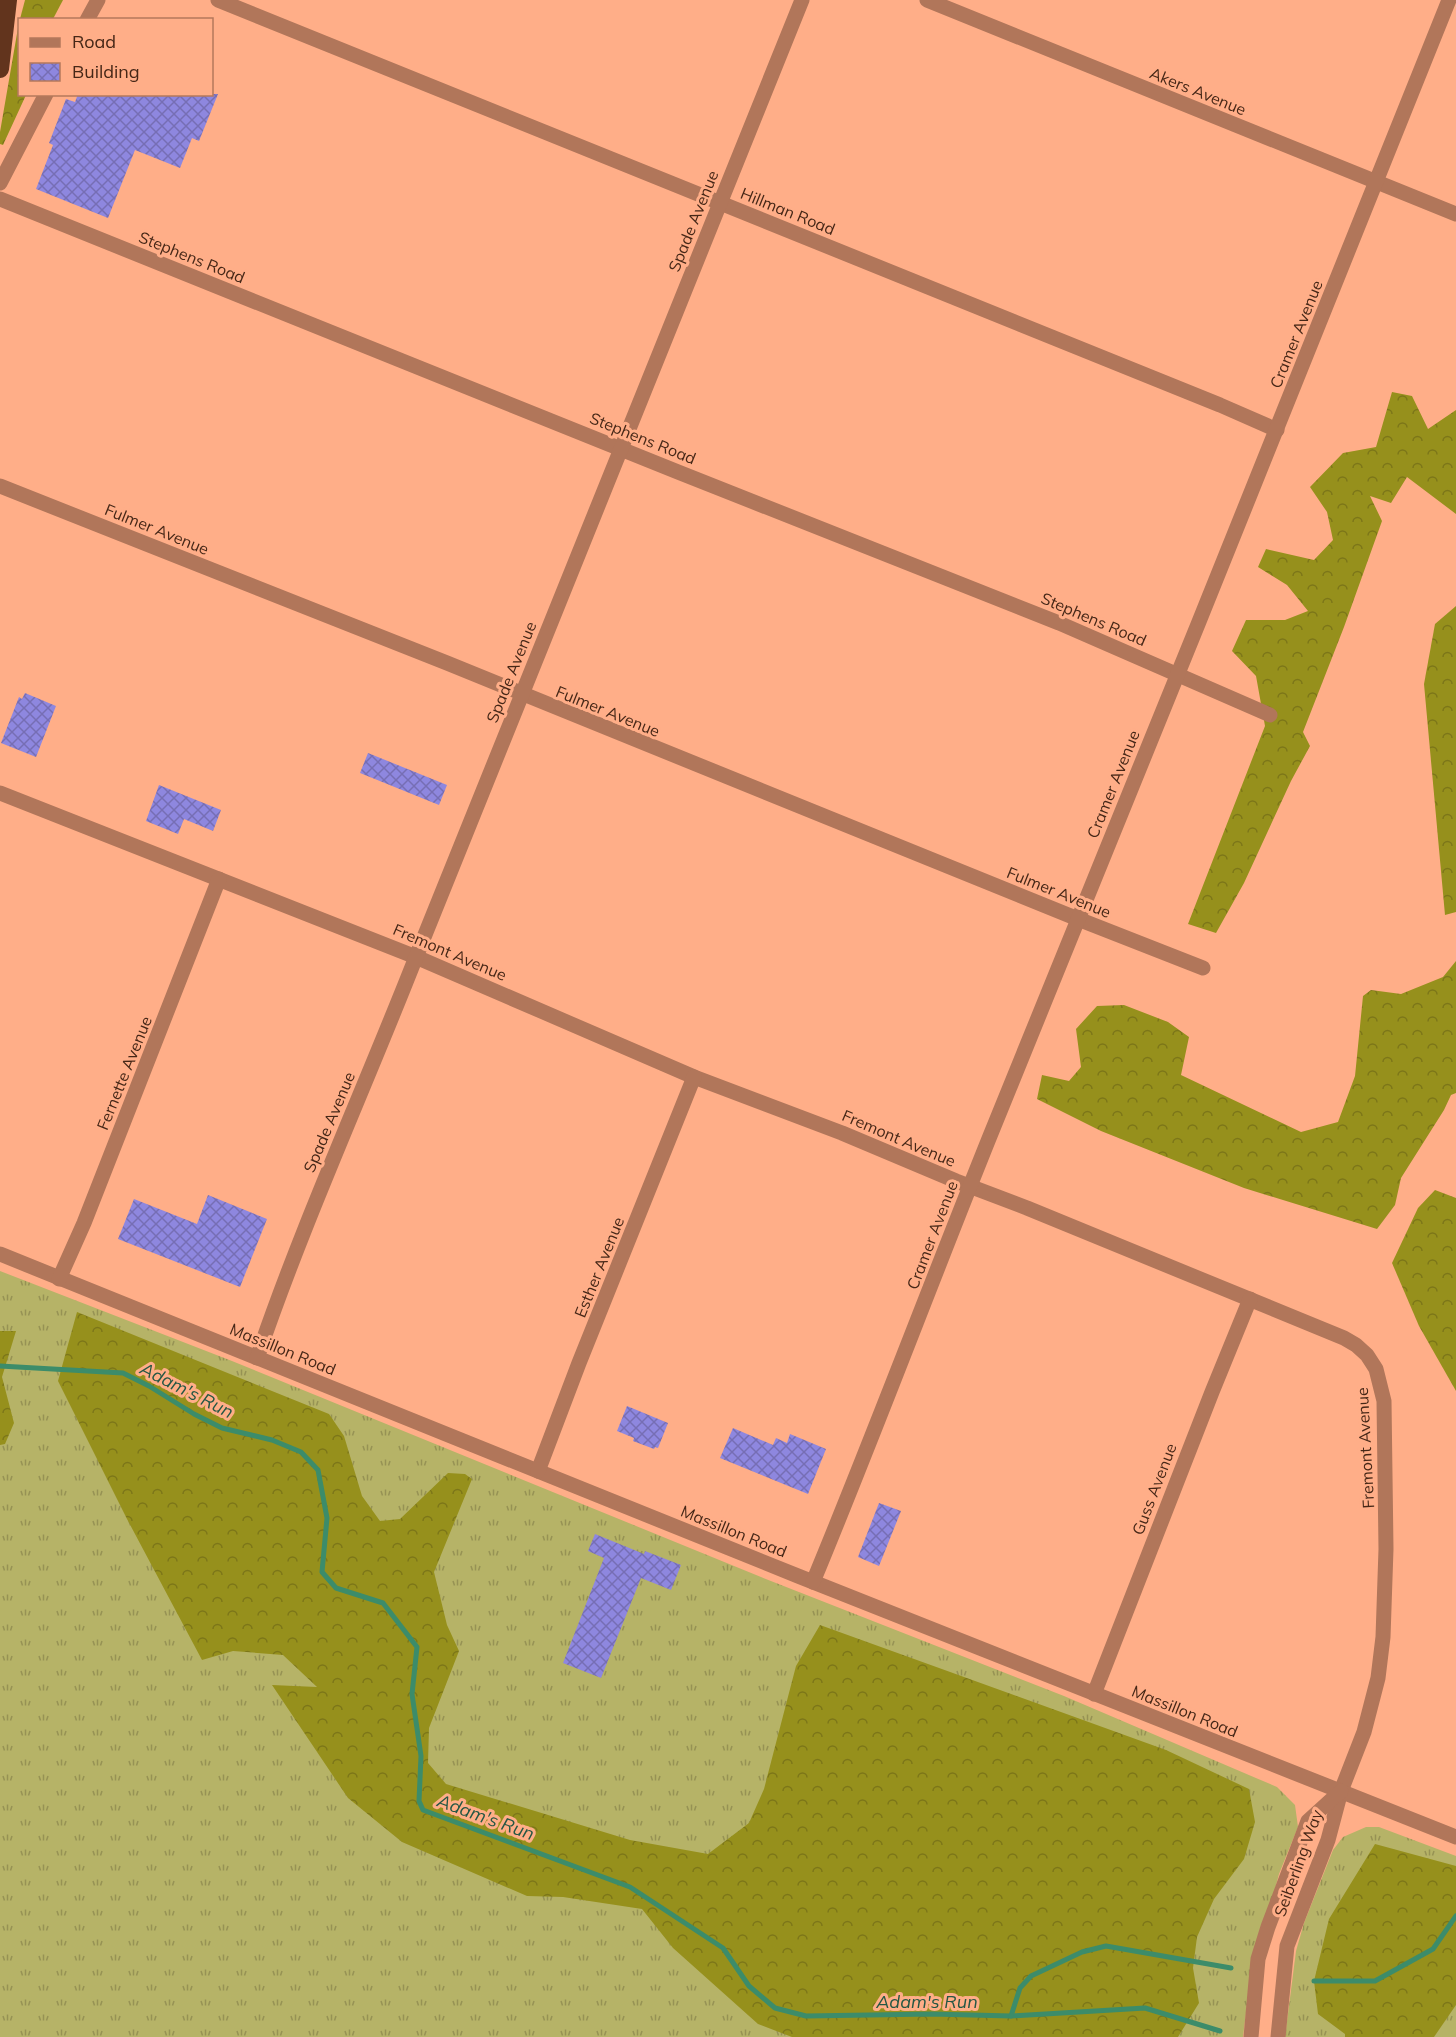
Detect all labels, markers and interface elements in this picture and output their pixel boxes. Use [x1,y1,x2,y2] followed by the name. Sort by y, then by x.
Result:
[18,18,213,96] legend
[72,30,116,53] text: Road
[72,60,140,83] text: Building
[1147,63,1249,119] street label: Akers Avenue
[664,167,722,275] street label: Spade Avenue
[738,183,838,239] street label: Hillman Road
[136,227,248,287] street label: Stephens Road
[1265,277,1327,391] street label: Cramer Avenue
[587,408,699,468] street label: Stephens Road
[102,499,212,559] street label: Fulmer Avenue
[1038,588,1150,650] street label: Stephens Road
[482,618,540,726] street label: Spade Avenue
[553,681,663,741] street label: Fulmer Avenue
[1082,727,1144,841] street label: Cramer Avenue
[1004,862,1114,922] street label: Fulmer Avenue
[390,919,510,985] street label: Fremont Avenue
[92,1013,156,1133] street label: Fernette Avenue
[299,1069,359,1175] street label: Spade Avenue
[839,1105,959,1171] street label: Fremont Avenue
[902,1178,962,1292] street label: Cramer Avenue
[570,1214,628,1320] street label: Esther Avenue
[227,1319,339,1379] street label: Massillon Road
[136,1356,237,1423] water label: Adam's Run
[1352,1387,1378,1509] street label: Fremont Avenue
[1127,1440,1181,1538] street label: Guss Avenue
[678,1501,790,1561] street label: Massillon Road
[1129,1681,1241,1741] street label: Massillon Road
[433,1788,538,1845] water label: Adam's Run
[1269,1806,1327,1919] street label: Seiberling Way
[875,1990,978,2013] water label: Adam's Run

